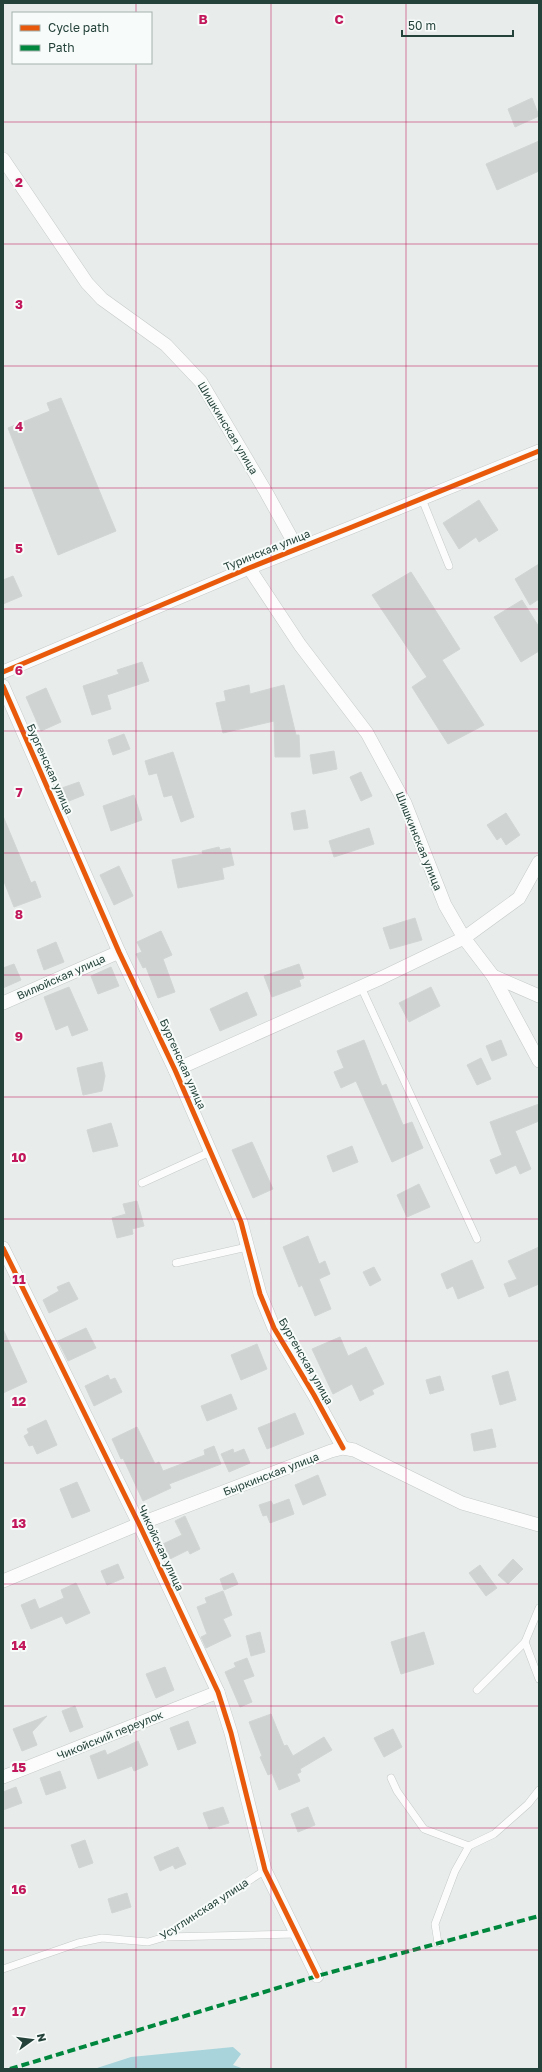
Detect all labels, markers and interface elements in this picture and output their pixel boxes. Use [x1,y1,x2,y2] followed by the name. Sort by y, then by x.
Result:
[198,11,208,27] text: B
[334,11,344,27] text: C
[12,12,152,64] legend
[402,12,513,38] scale bar
[408,18,436,33] text: 50 m
[48,20,109,35] text: Cycle path
[48,40,75,55] text: Path
[15,174,23,190] text: 2
[15,296,23,312] text: 3
[196,379,261,476] street label: Шишкинская улица
[15,418,23,434] text: 4
[222,526,312,573] street label: Туринская улица
[15,540,23,556] text: 5
[15,662,23,678] text: 6
[25,722,76,816] street label: Бургенская улица
[15,784,23,800] text: 7
[394,789,445,892] street label: Шишкинская улица
[15,906,23,922] text: 8
[15,951,107,1002] street label: Вилюйская улица
[158,1017,209,1111] street label: Бургенская улица
[15,1028,23,1044] text: 9
[11,1149,27,1165] text: 10
[12,1271,26,1287] text: 11
[276,1315,336,1406] street label: Бургенская улица
[12,1393,26,1409] text: 12
[221,1449,321,1498] street label: Быркинская улица
[136,1503,187,1593] street label: Чикойская улица
[12,1515,26,1531] text: 13
[12,1637,26,1653] text: 14
[55,1707,165,1762] street label: Чикойский переулок
[12,1759,26,1775] text: 15
[157,1875,250,1942] street label: Усуглинская улица
[12,1881,26,1897] text: 16
[12,2003,26,2019] text: 17
[12,2020,52,2060] north arrow
[35,2032,50,2043] text: N

